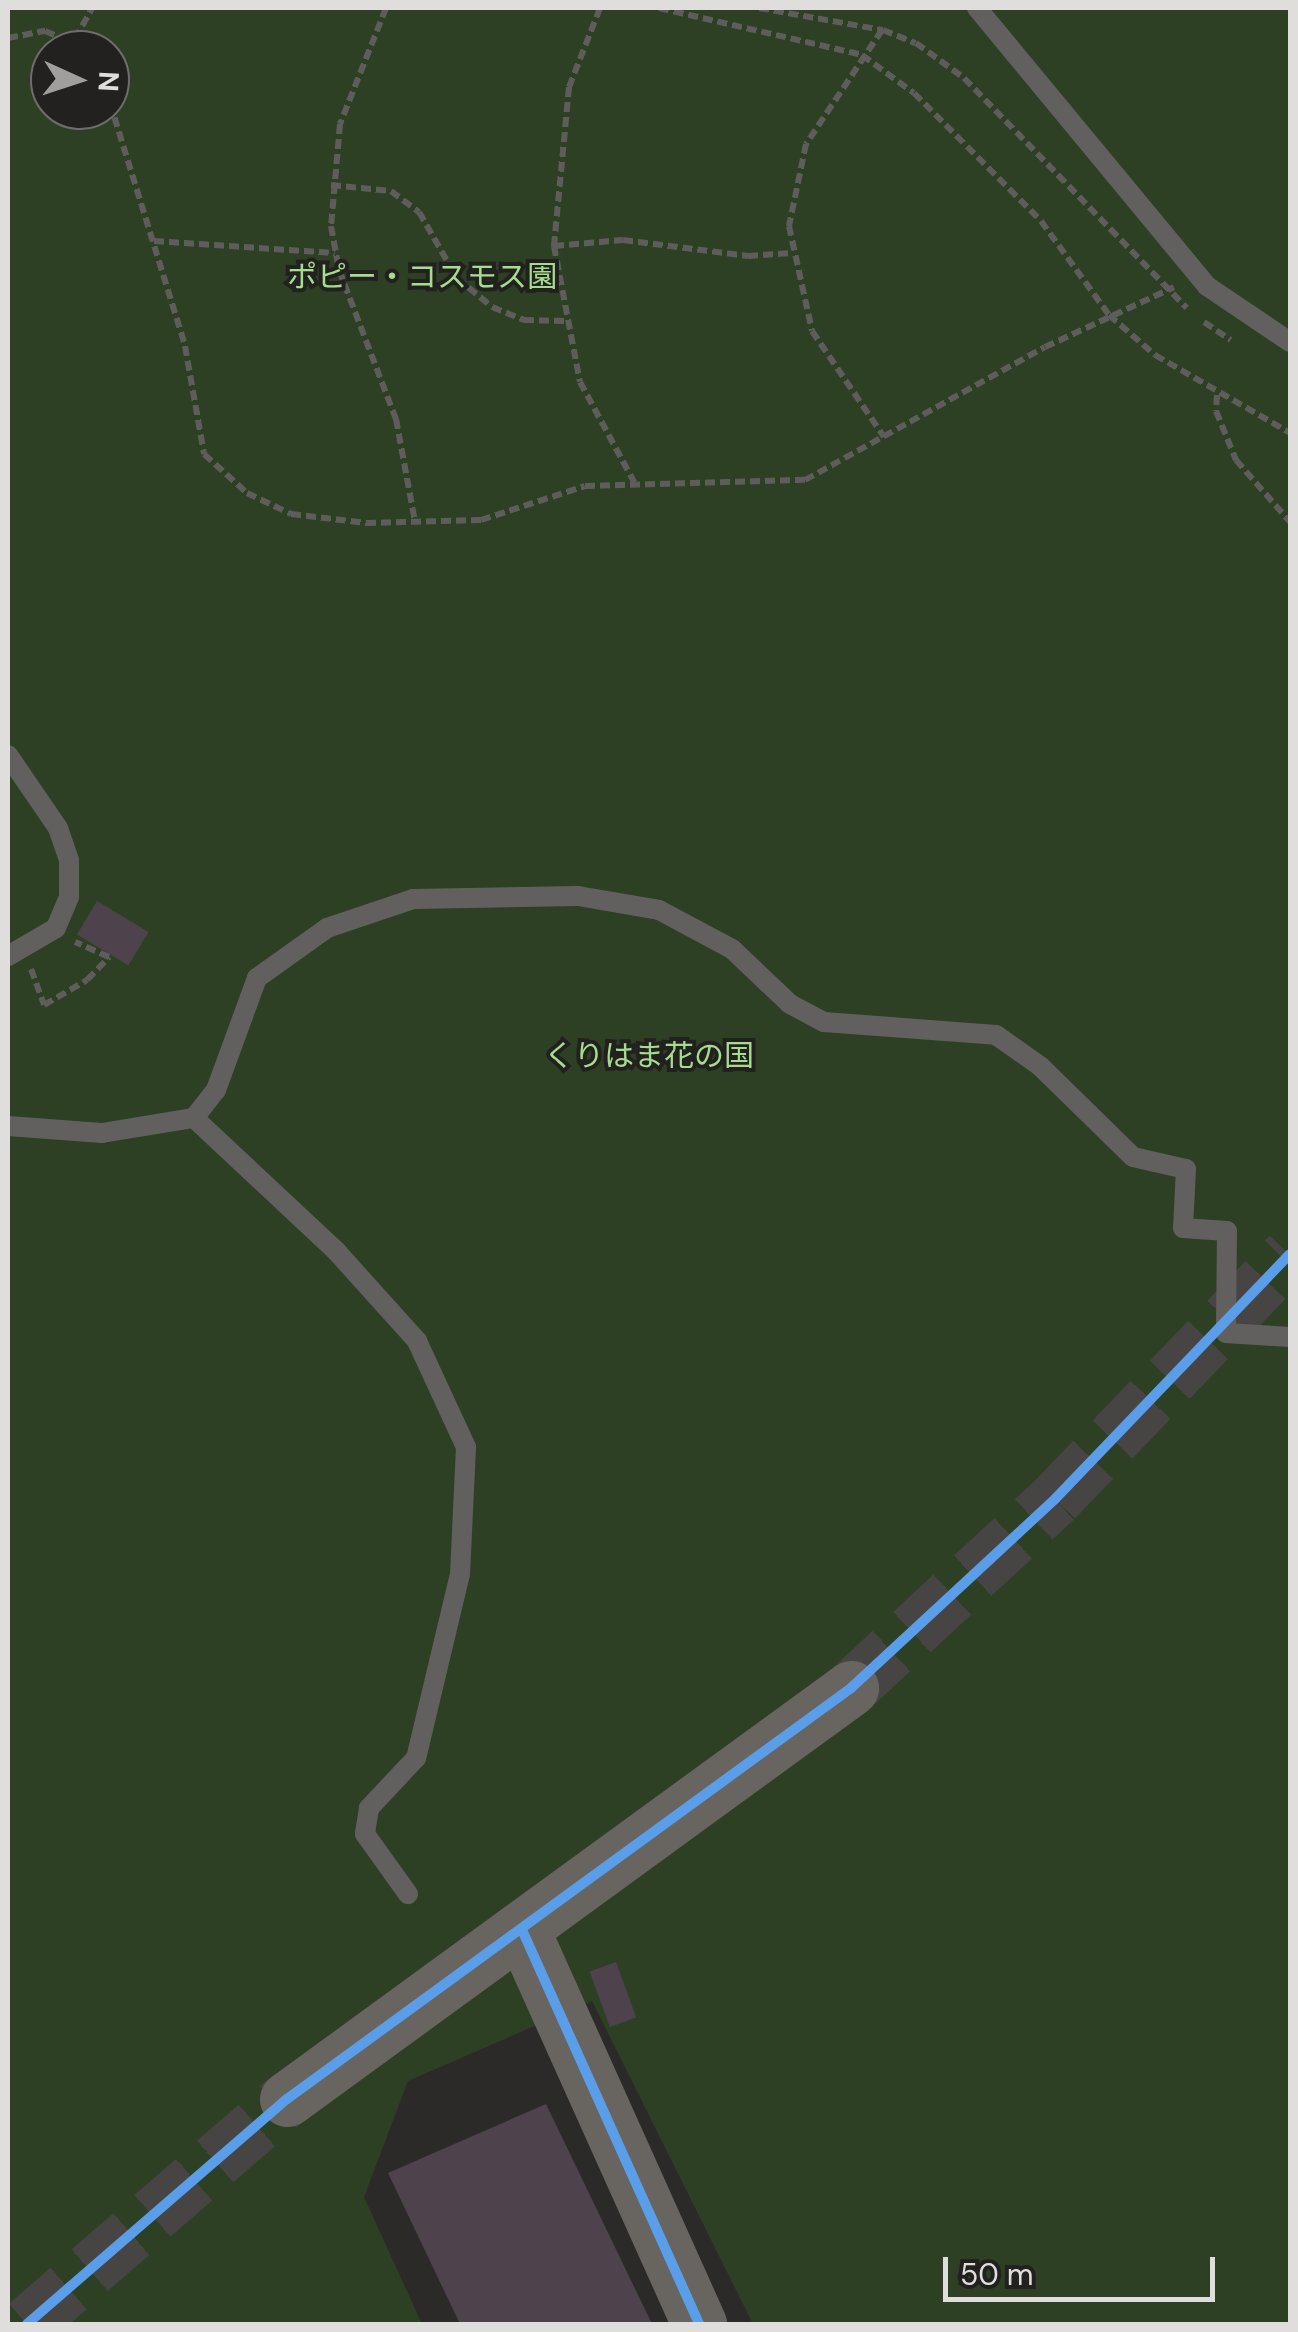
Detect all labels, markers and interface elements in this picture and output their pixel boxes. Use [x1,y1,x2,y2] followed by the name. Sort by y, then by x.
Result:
[30,30,130,130] north arrow
[89,70,127,93] text: N
[287,259,557,295] park label: ポピー・コスモス園
[544,1038,754,1074] park label: くりはま花の国
[948,2237,1220,2299] scale bar
[960,2255,1034,2294] text: 50 m

